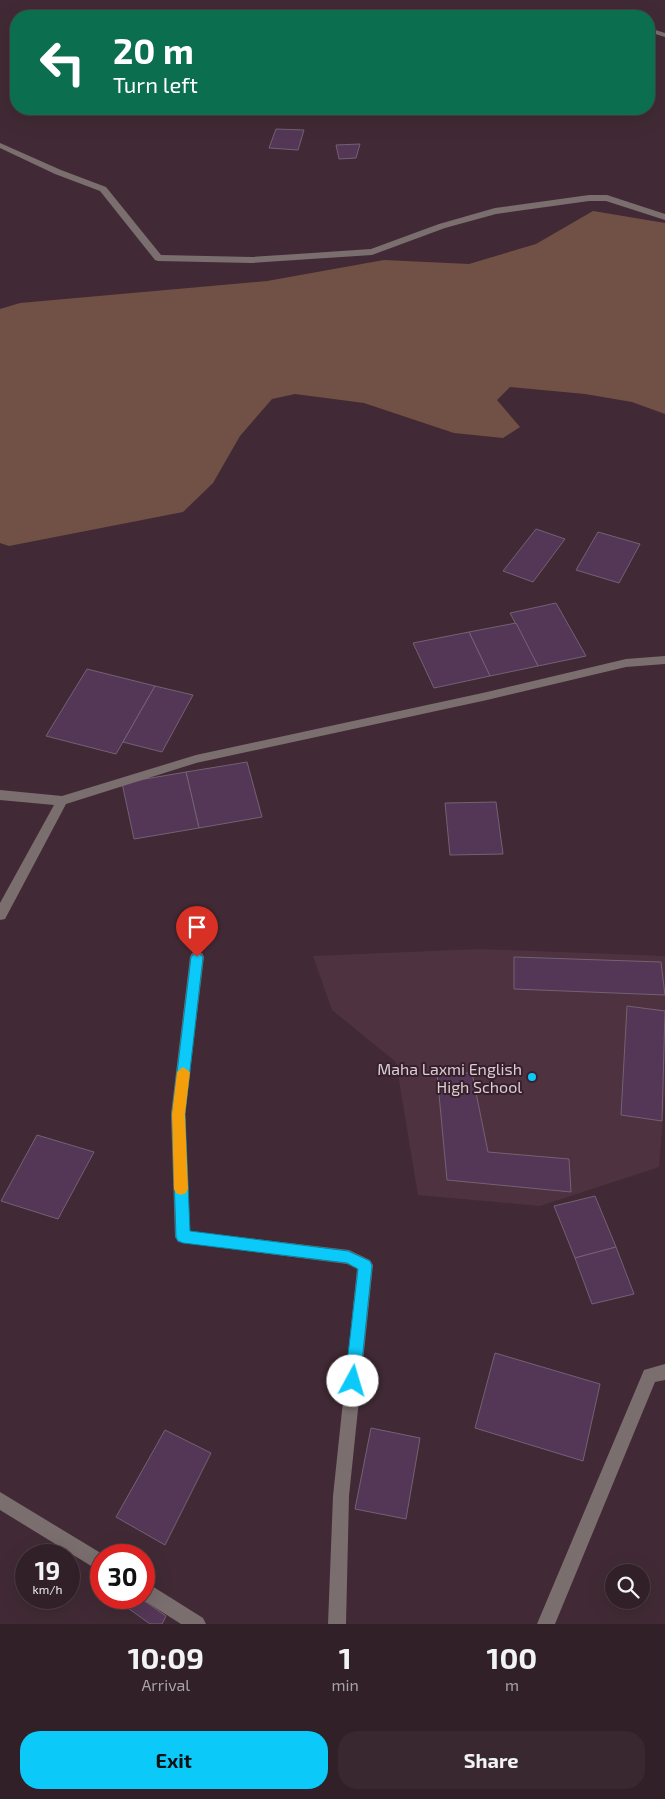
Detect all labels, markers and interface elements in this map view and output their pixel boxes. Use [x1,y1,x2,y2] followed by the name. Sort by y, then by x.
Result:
[113,29,194,71] text: 20 m
[30,30,95,95] icon: left
[113,71,198,97] text: Turn left
[176,906,218,957] pin
[183,913,211,941] icon: arrive
[377,1059,522,1096] place label: Maha Laxmi English High School
[526,1071,538,1083] marker: Maha Laxmi English High School
[326,1354,378,1406] position arrow
[90,1544,155,1609] speed limit sign: 30
[35,1555,60,1585] text: 19
[605,1564,650,1609] map controls
[605,1564,650,1609] button: search
[33,1582,62,1596] text: km/h
[128,1639,204,1675] text: 10:09
[339,1639,352,1675] text: 1
[486,1639,537,1675] text: 100
[141,1675,190,1694] text: Arrival
[332,1675,359,1694] text: min
[505,1675,519,1694] text: m
[20,1731,328,1789] button: Exit
[338,1731,645,1789] button: Share

